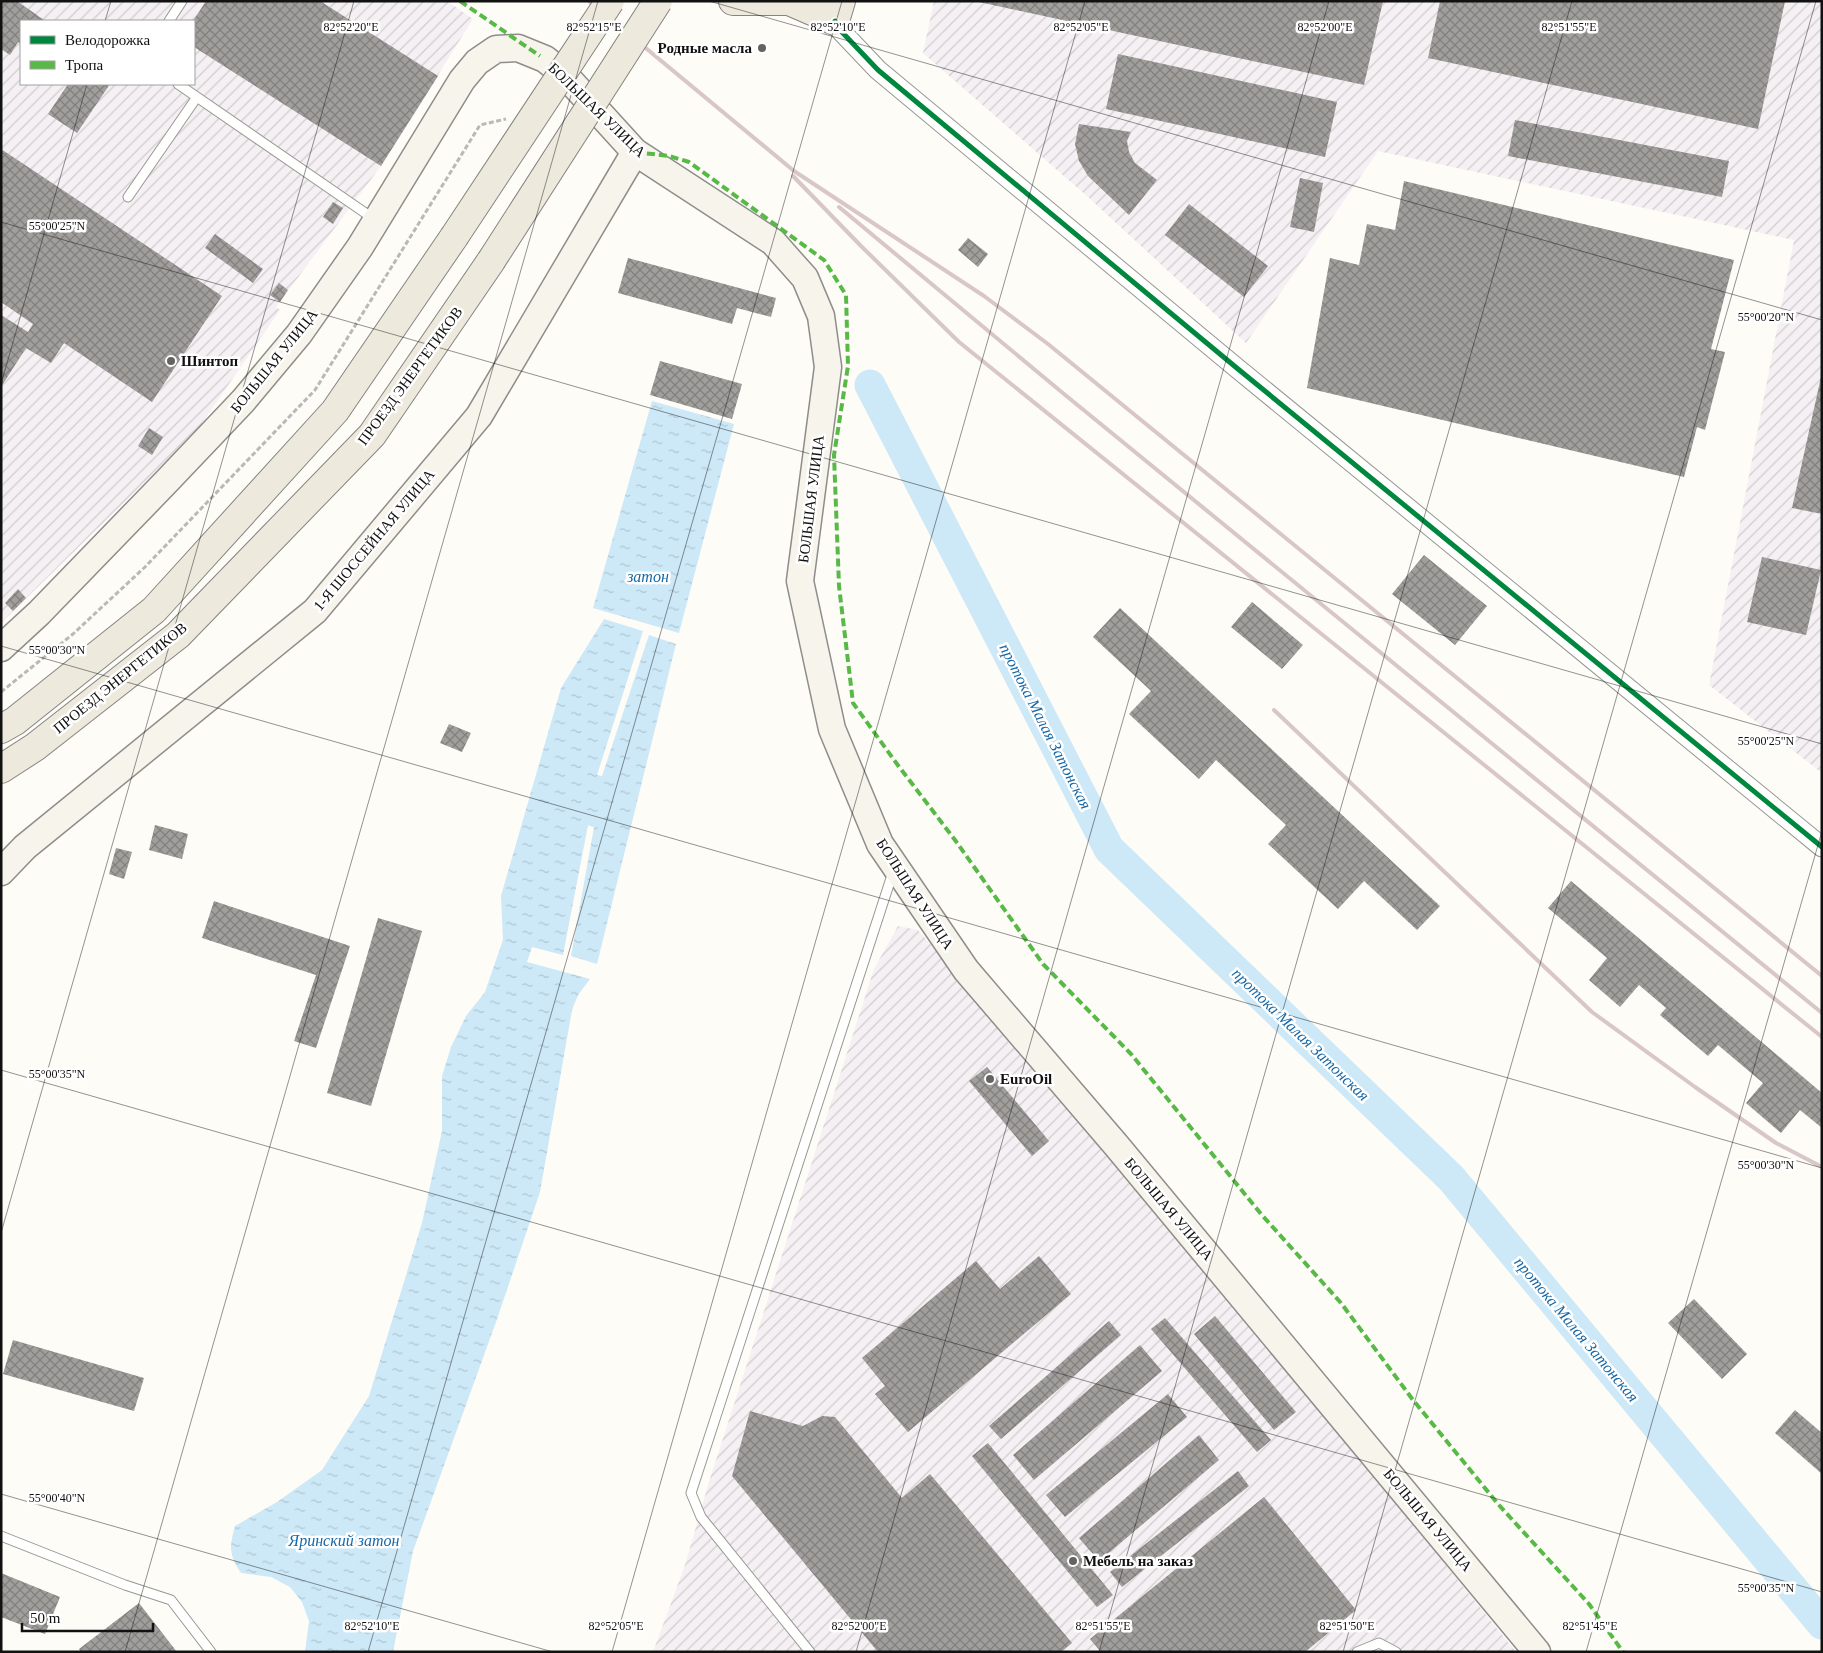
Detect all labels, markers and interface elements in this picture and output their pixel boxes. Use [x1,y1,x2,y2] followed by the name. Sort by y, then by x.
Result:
[20,20,195,85] legend
[323,20,379,34] text: 82°52'20"E
[566,20,622,34] text: 82°52'15"E
[810,20,866,34] text: 82°52'10"E
[1053,20,1109,34] text: 82°52'05"E
[1297,20,1353,34] text: 82°52'00"E
[1541,20,1597,34] text: 82°51'55"E
[65,32,150,48] text: Велодорожка
[658,40,752,56] place label: Родные масла
[756,42,768,54] marker: Родные масла
[65,57,104,73] text: Тропа
[545,60,649,161] street label: БОЛЬШАЯ УЛИЦА
[29,219,86,233] text: 55°00'25"N
[355,304,465,448] street label: ПРОЕЗД ЭНЕРГЕТИКОВ
[227,306,321,416] street label: БОЛЬШАЯ УЛИЦА
[1738,310,1795,324] text: 55°00'20"N
[181,353,238,369] place label: Шинтоп
[165,355,177,367] marker: Шинтоп
[795,434,827,564] street label: БОЛЬШАЯ УЛИЦА
[310,466,438,614] street label: 1-Я ШОССЕЙНАЯ УЛИЦА
[626,568,669,585] water label: затон
[50,619,190,737] street label: ПРОЕЗД ЭНЕРГЕТИКОВ
[995,641,1095,812] water label: протока Малая Затонская
[29,643,86,657] text: 55°00'30"N
[1738,734,1795,748] text: 55°00'25"N
[873,836,957,952] street label: БОЛЬШАЯ УЛИЦА
[1228,965,1373,1105] water label: протока Малая Затонская
[29,1067,86,1081] text: 55°00'35"N
[1000,1071,1052,1087] place label: EuroOil
[984,1073,996,1085] marker: EuroOil
[1122,1155,1217,1264] street label: БОЛЬШАЯ УЛИЦА
[1738,1158,1795,1172] text: 55°00'30"N
[1510,1254,1642,1406] water label: протока Малая Затонская
[1381,1466,1476,1575] street label: БОЛЬШАЯ УЛИЦА
[29,1491,86,1505] text: 55°00'40"N
[288,1532,399,1550] water label: Яринский затон
[1083,1553,1193,1569] place label: Мебель на заказ
[1067,1555,1079,1567] marker: Мебель на заказ
[1738,1581,1795,1595] text: 55°00'35"N
[22,1600,154,1632] scale bar
[30,1610,61,1626] text: 50 m
[344,1619,400,1633] text: 82°52'10"E
[588,1619,644,1633] text: 82°52'05"E
[831,1619,887,1633] text: 82°52'00"E
[1075,1619,1131,1633] text: 82°51'55"E
[1319,1619,1375,1633] text: 82°51'50"E
[1562,1619,1618,1633] text: 82°51'45"E

